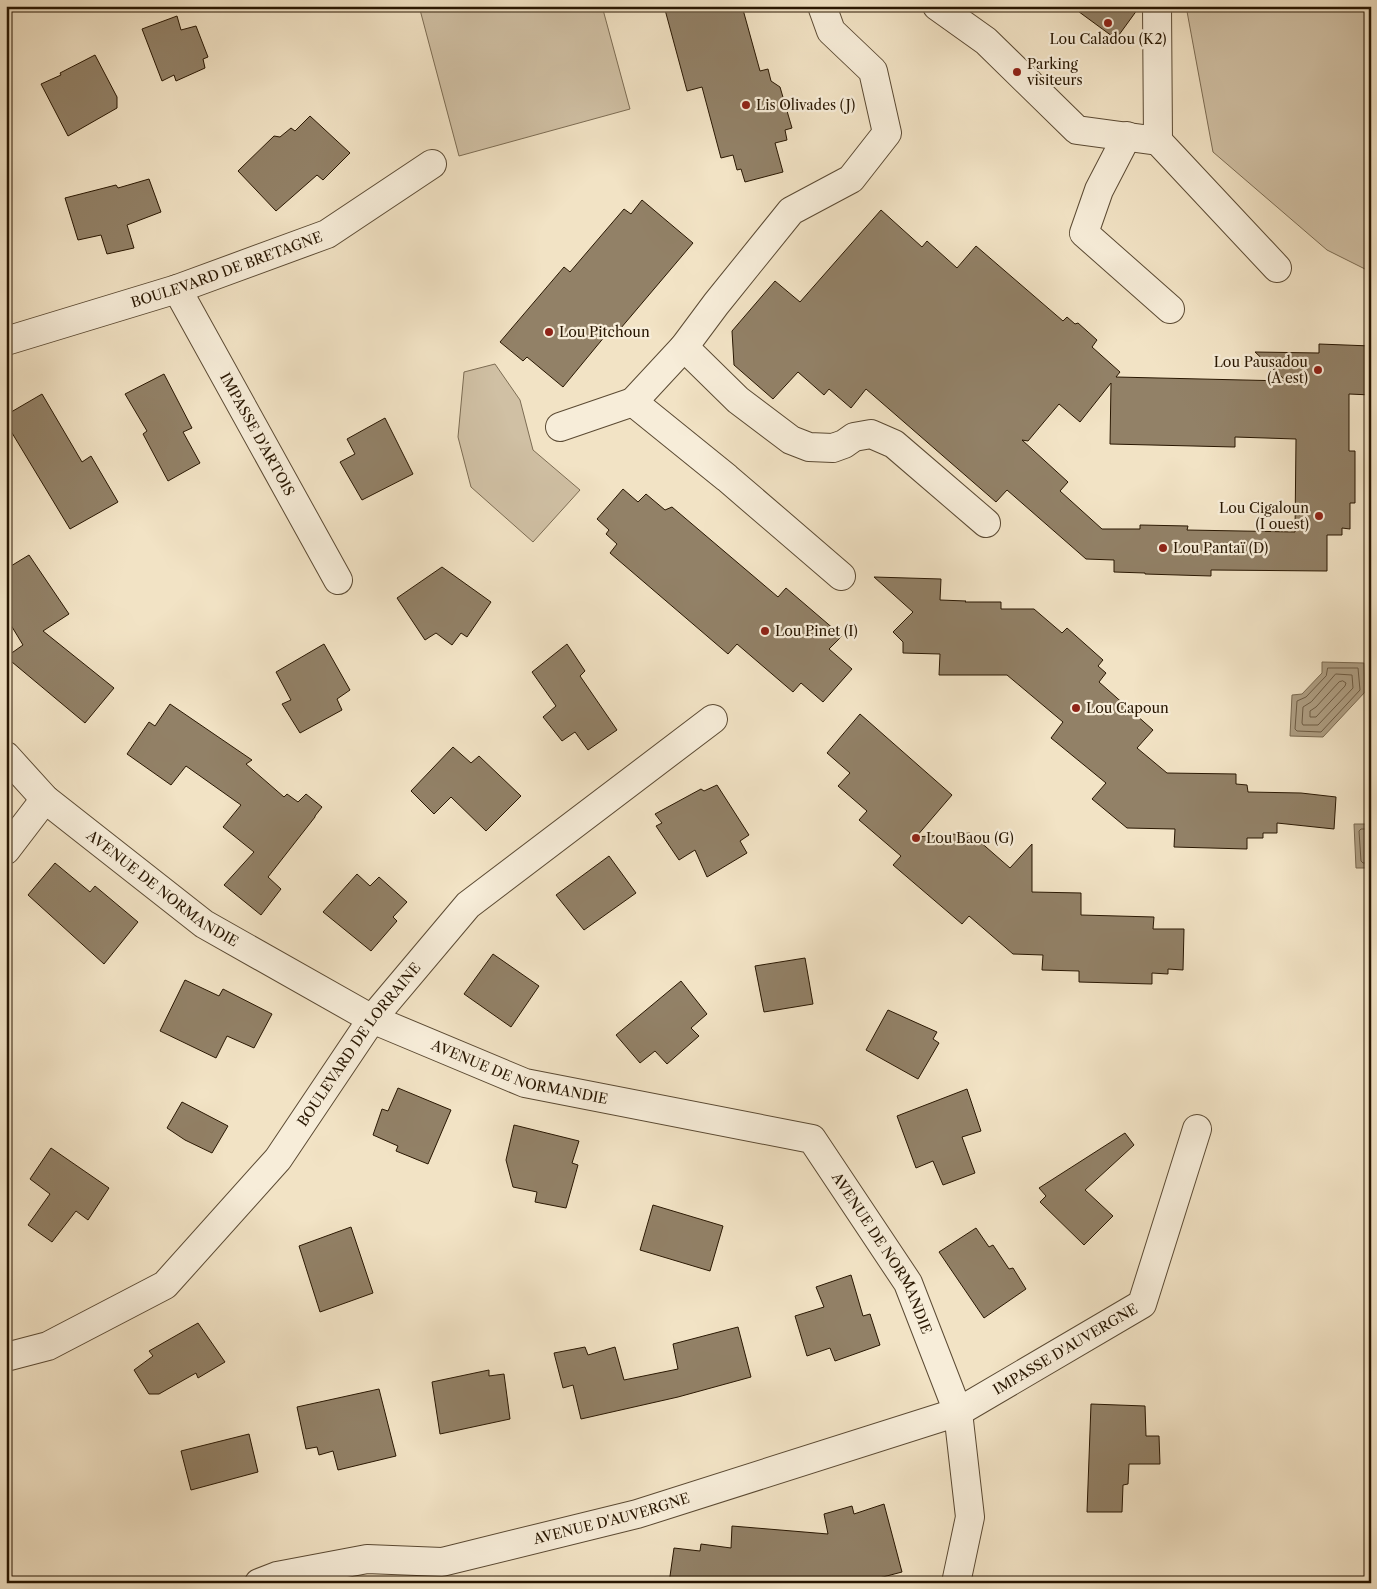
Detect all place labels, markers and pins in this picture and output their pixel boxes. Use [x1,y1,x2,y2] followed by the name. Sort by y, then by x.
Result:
[1102,17,1114,29] marker: Lou Caladou (K2)
[1049,30,1167,48] place label: Lou Caladou (K2)
[1026,55,1083,89] place label: Parking visiteurs
[1011,66,1023,78] marker: Parking visiteurs
[756,96,855,114] place label: Lis Olivades (J)
[740,99,752,111] marker: Lis Olivades (J)
[559,323,650,341] place label: Lou Pitchoun
[543,326,555,338] marker: Lou Pitchoun
[1214,353,1308,387] place label: Lou Pausadou (A est)
[1312,364,1324,376] marker: Lou Pausadou (A est)
[1219,499,1309,533] place label: Lou Cigaloun (I ouest)
[1313,510,1325,522] marker: Lou Cigaloun (I ouest)
[1173,539,1268,557] place label: Lou Pantaï (D)
[1157,542,1169,554] marker: Lou Pantaï (D)
[775,622,858,640] place label: Lou Pinet (I)
[759,625,771,637] marker: Lou Pinet (I)
[1086,699,1169,717] place label: Lou Capoun
[1070,702,1082,714] marker: Lou Capoun
[926,829,1014,847] place label: Lou Baou (G)
[910,832,922,844] marker: Lou Baou (G)

